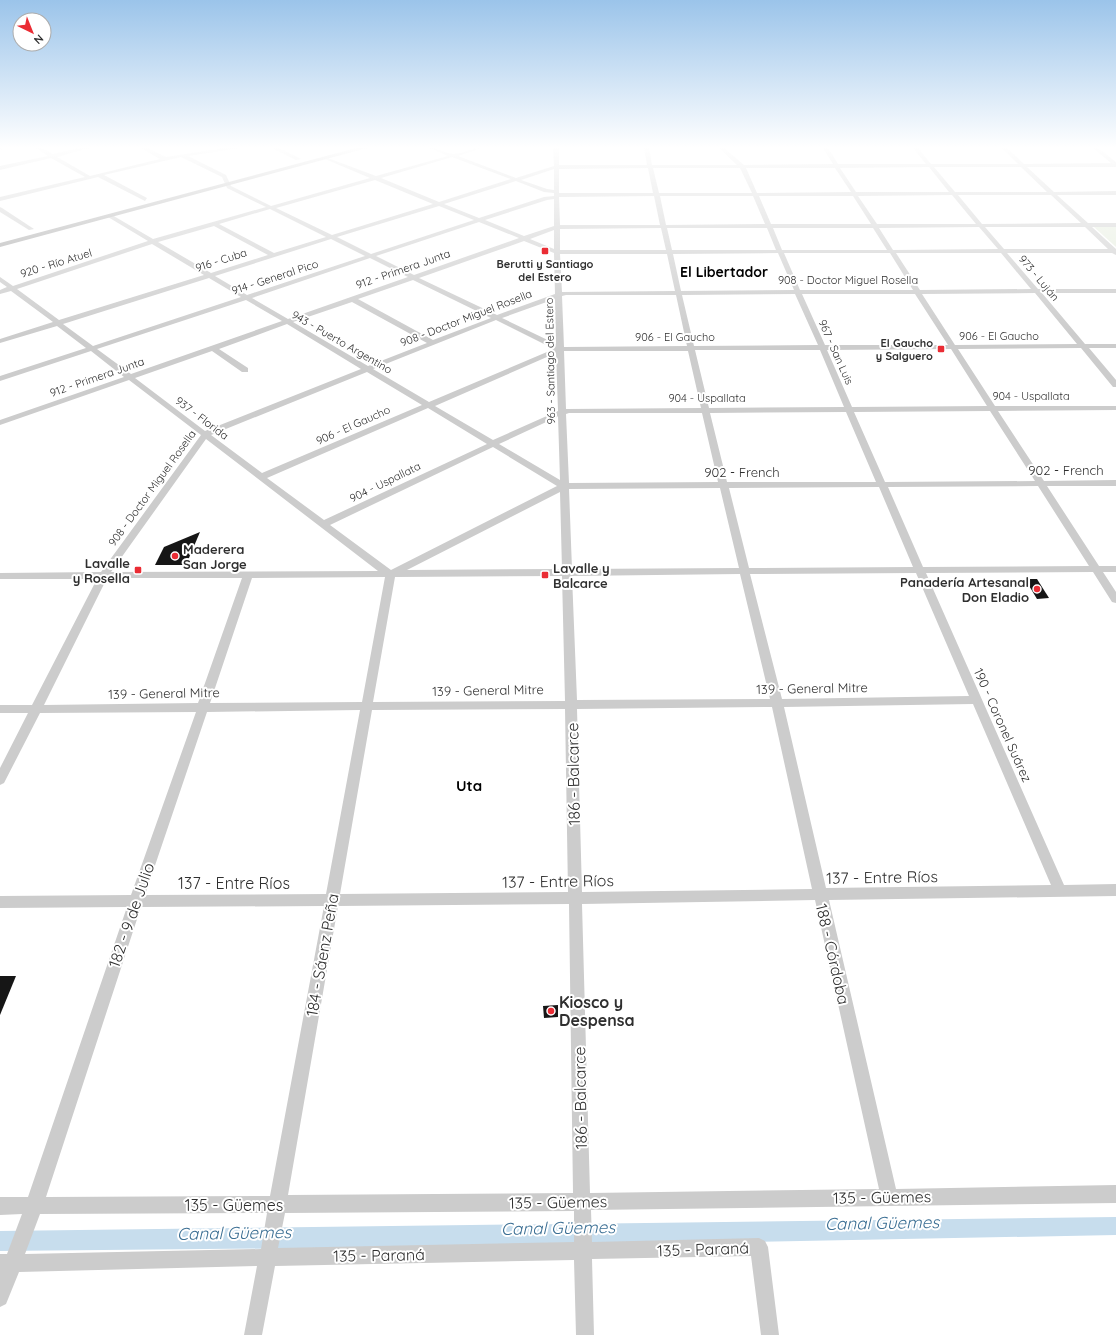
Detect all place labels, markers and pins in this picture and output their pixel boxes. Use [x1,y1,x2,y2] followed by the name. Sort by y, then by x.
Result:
[540,246,550,256] marker: Berutti y Santiago del Estero
[497,257,594,284] place label: Berutti y Santiago del Estero
[876,336,933,363] place label: El Gaucho y Salguero
[936,344,946,354] marker: El Gaucho y Salguero
[183,541,247,572] place label: Maderera San Jorge
[170,551,180,561] marker: Maderera San Jorge
[73,555,130,586] place label: Lavalle y Rosella
[553,560,610,591] place label: Lavalle y Balcarce
[133,565,143,575] marker: Lavalle y Rosella
[540,570,550,580] marker: Lavalle y Balcarce
[900,574,1029,605] place label: Panadería Artesanal Don Eladio
[1032,584,1042,594] marker: Panadería Artesanal Don Eladio
[559,992,635,1030] place label: Kiosco y Despensa
[546,1006,556,1016] marker: Kiosco y Despensa

